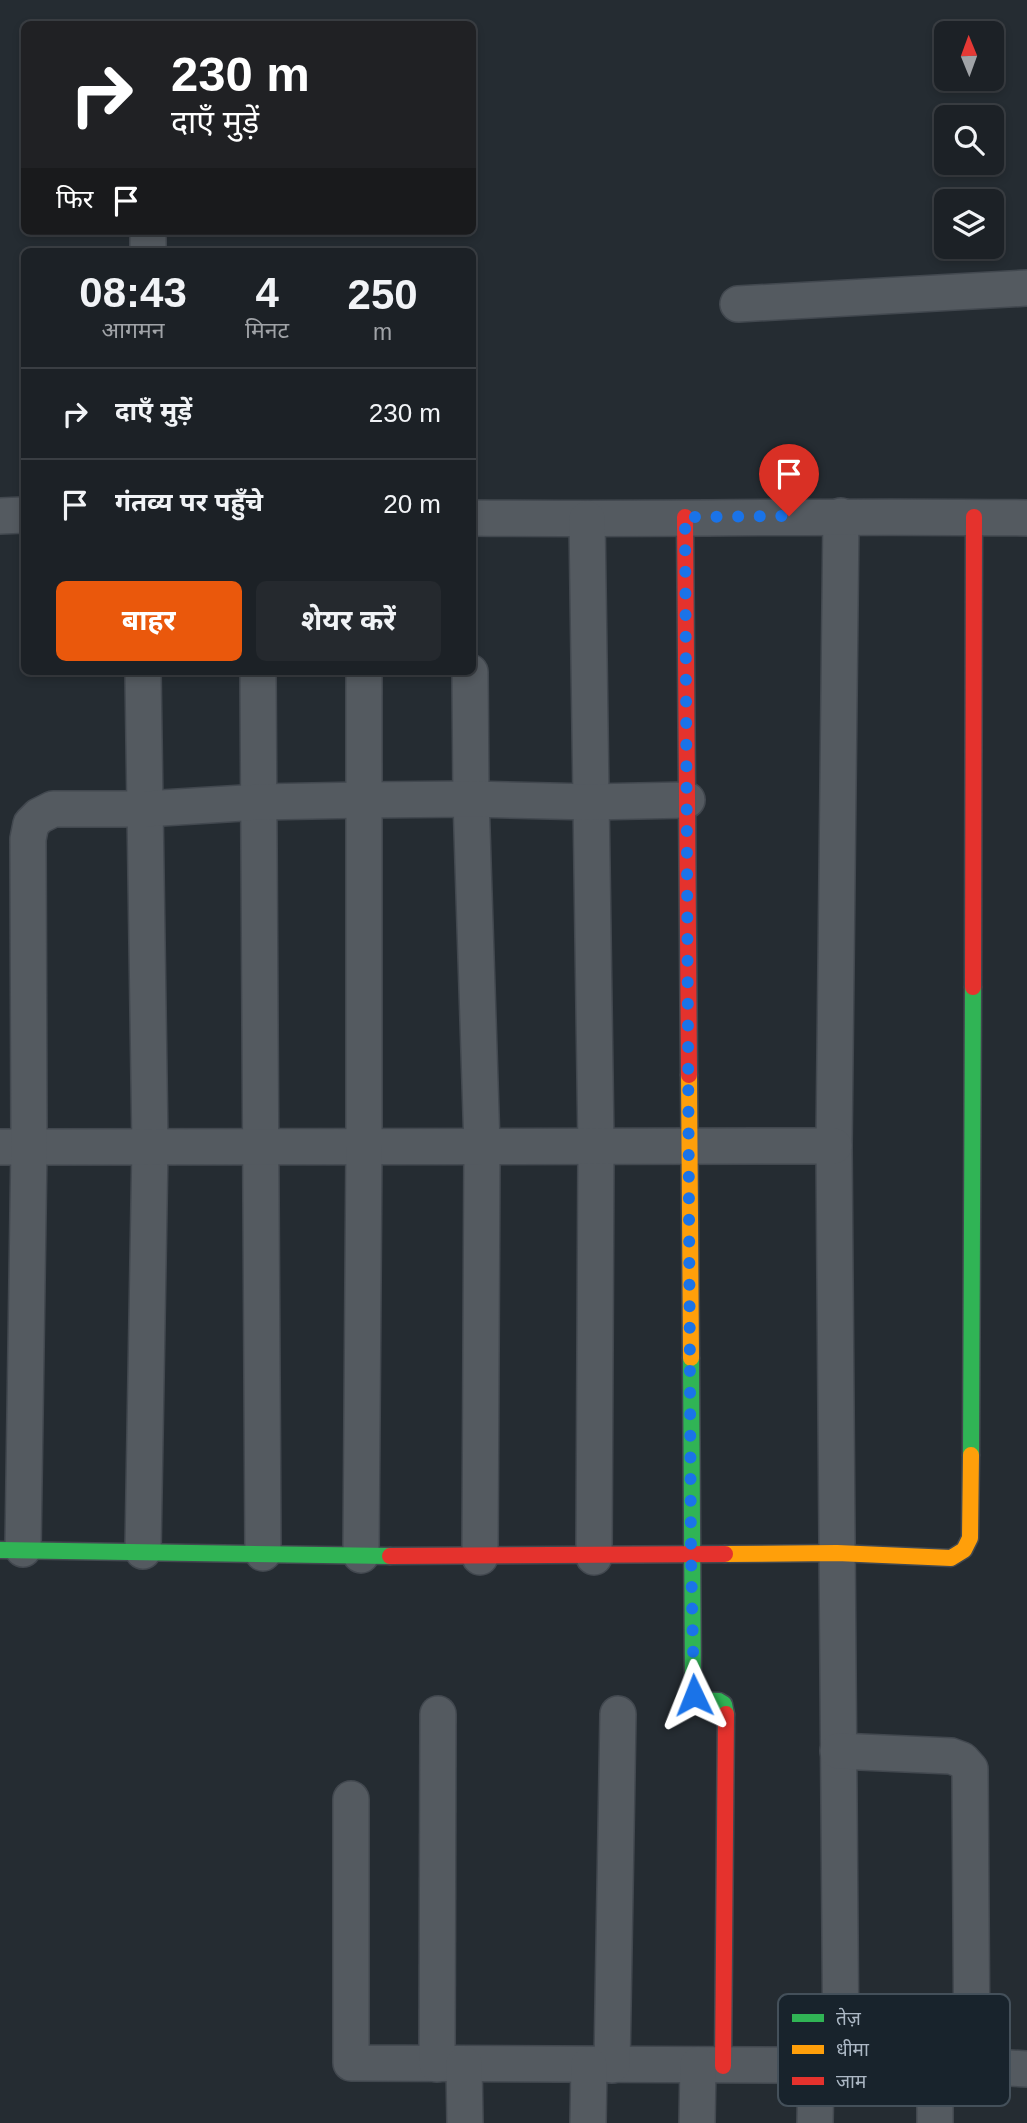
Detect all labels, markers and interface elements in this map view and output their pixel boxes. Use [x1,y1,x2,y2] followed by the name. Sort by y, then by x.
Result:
[934,21,1004,91] north arrow
[934,21,1004,259] map controls
[171,47,310,101] text: 230 m
[56,49,147,140] icon: right
[171,104,259,140] text: दाएँ मुड़ें
[934,105,1004,175] button: search
[107,182,145,220] icon: arrive
[56,184,93,214] text: फिर
[934,189,1004,259] button: layers
[79,269,187,316] text: 08:43
[255,269,279,316] text: 4
[348,271,418,318] text: 250
[102,317,165,343] text: आगमन
[245,317,289,343] text: मिनट
[373,319,392,345] text: m
[56,395,94,433] icon: right
[115,396,192,426] text: दाएँ मुड़ें
[369,398,441,428] text: 230 m
[759,444,819,516] pin
[770,455,808,493] icon: arrive
[56,486,94,524] icon: arrive
[115,487,263,517] text: गंतव्य पर पहुँचे
[383,489,441,519] text: 20 m
[56,581,242,661] button: बाहर
[256,581,441,661] button: शेयर करें
[657,1658,731,1732] position arrow
[778,1994,1010,2106] legend
[836,2007,862,2029] text: तेज़
[836,2039,870,2060] text: धीमा
[836,2071,867,2092] text: जाम

